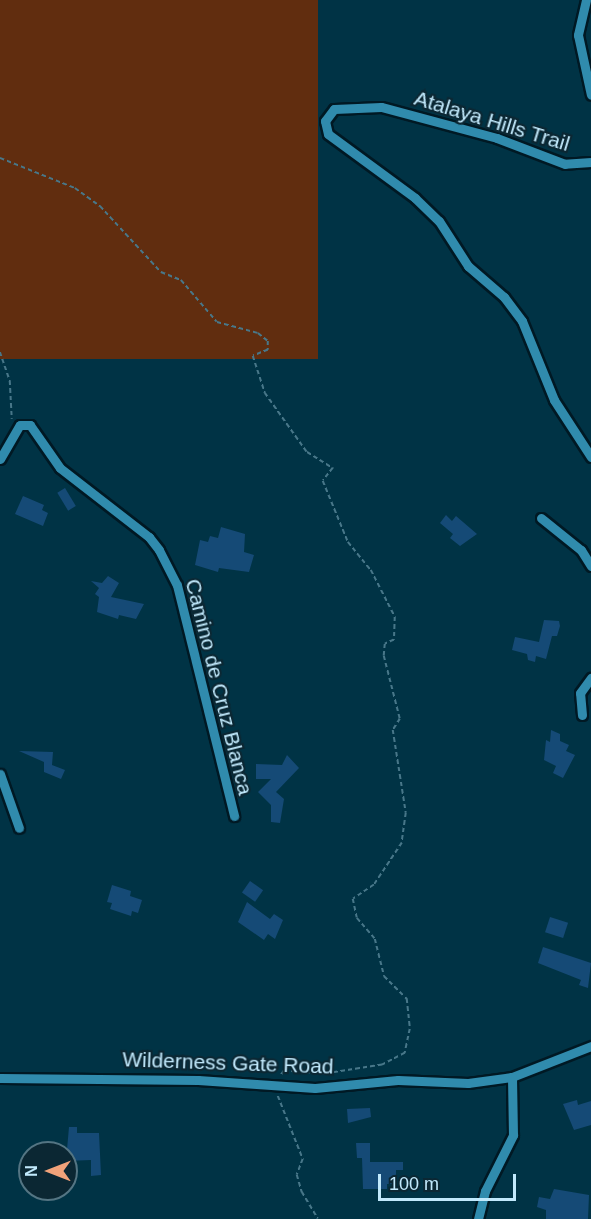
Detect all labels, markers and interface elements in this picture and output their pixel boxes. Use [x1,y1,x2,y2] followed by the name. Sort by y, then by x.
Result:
[411,85,573,157] street label: Atalaya Hills Trail
[180,576,258,798] street label: Camino de Cruz Blanca
[122,1047,334,1079] street label: Wilderness Gate Road
[18,1141,78,1201] north arrow
[381,1162,519,1200] scale bar
[23,1165,40,1177] text: N
[389,1174,439,1194] text: 100 m

